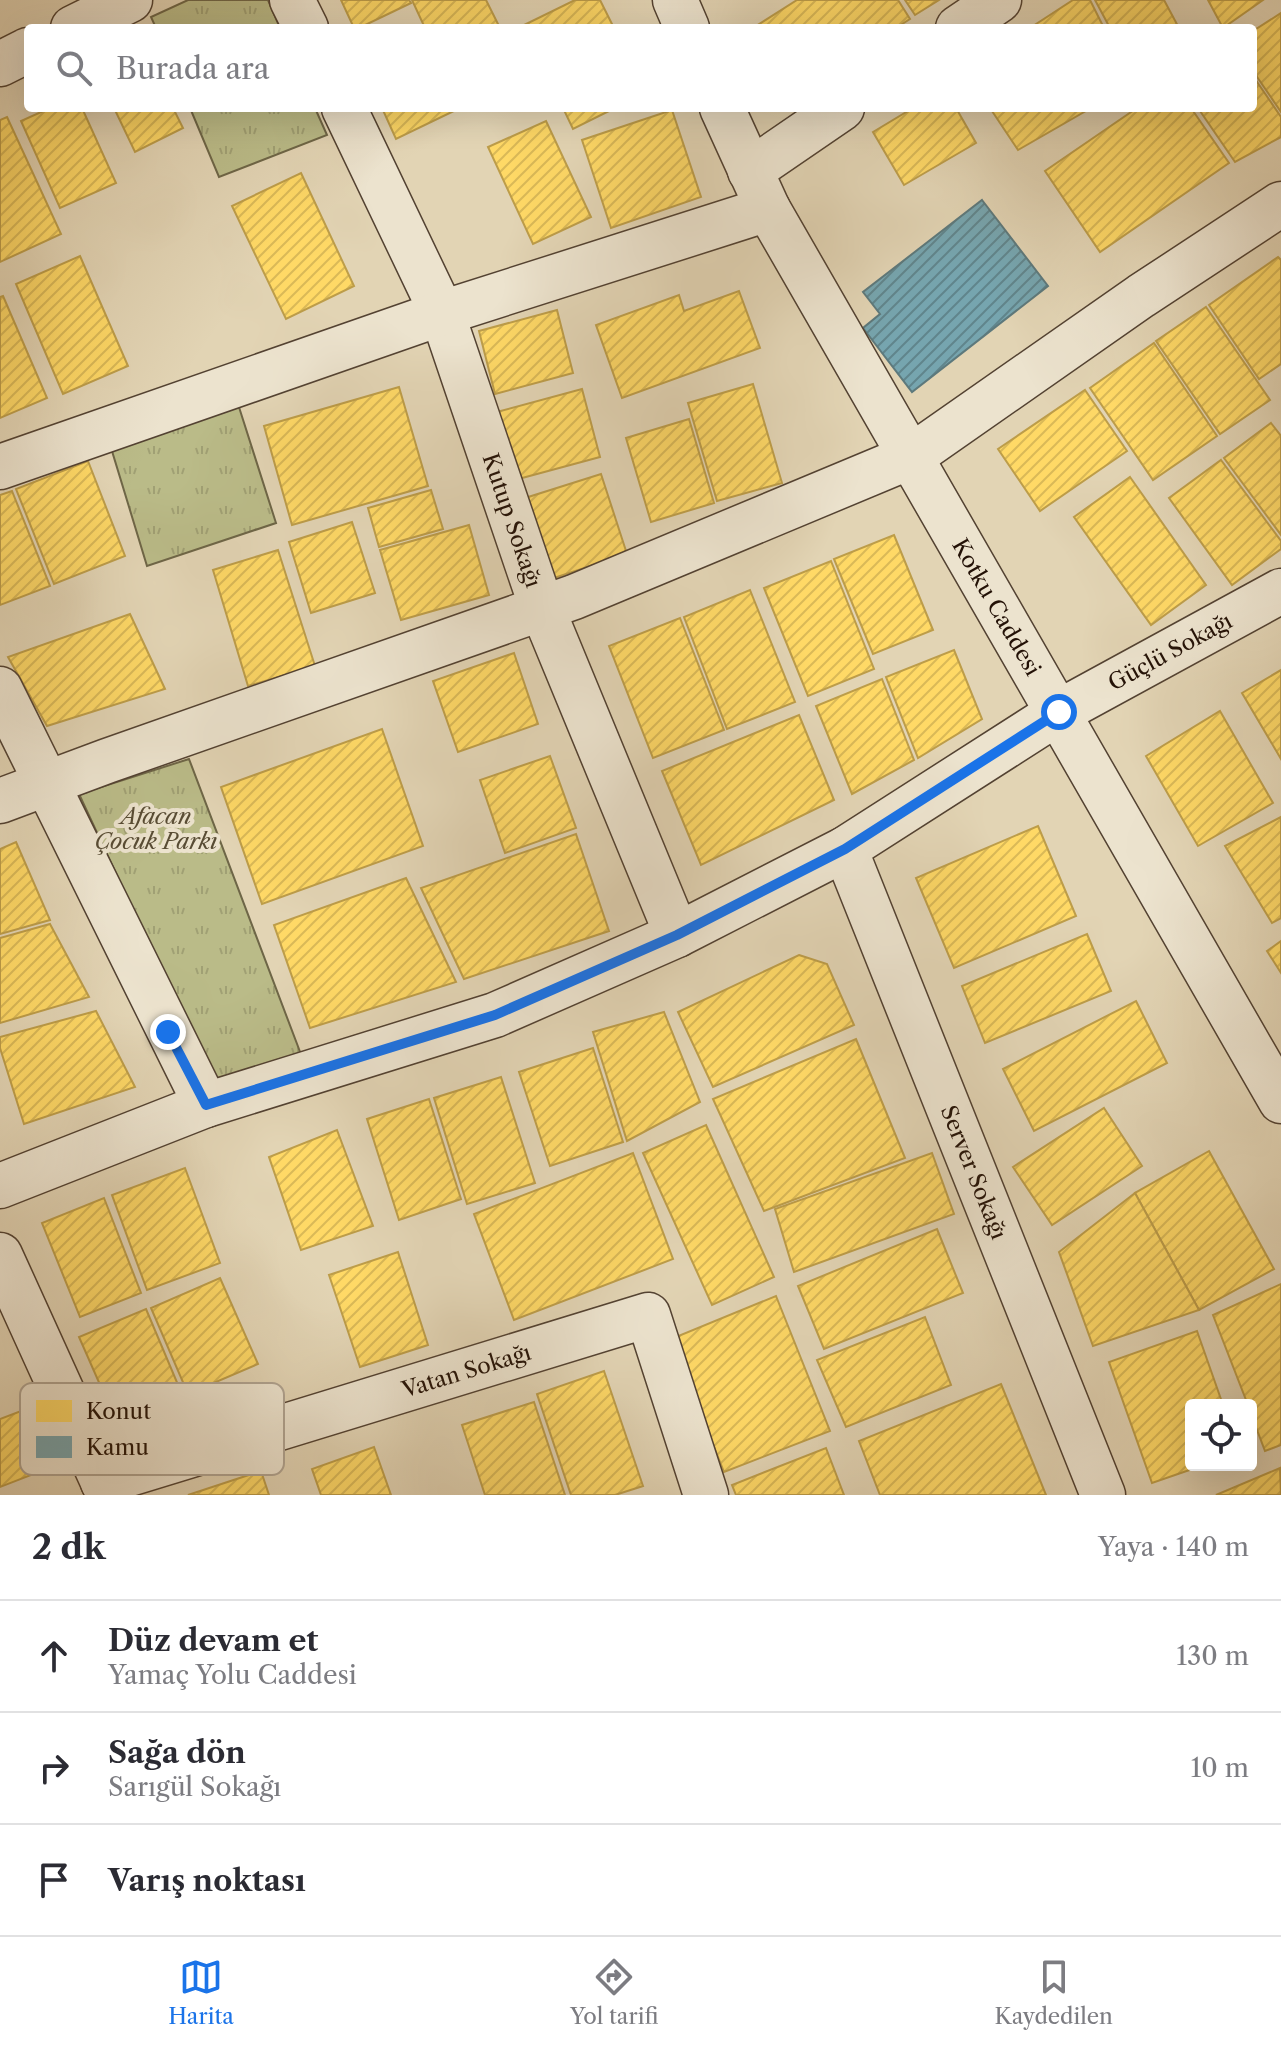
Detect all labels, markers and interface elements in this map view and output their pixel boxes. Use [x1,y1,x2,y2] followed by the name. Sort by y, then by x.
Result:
[24,24,1257,112] search box
[52,46,96,90] icon: search
[116,50,270,87] text: Burada ara
[476,450,547,591] street label: Kutup Sokağı
[946,534,1047,681] street label: Kotku Caddesi
[1104,607,1237,697] street label: Güçlü Sokağı
[1041,694,1077,730] route start
[94,803,218,855] park label: Afacan Çocuk Parkı
[150,1014,186,1050] route end
[935,1102,1013,1243] street label: Server Sokağı
[398,1339,534,1404] street label: Vatan Sokağı
[20,1383,284,1475] legend
[86,1398,151,1425] text: Konut
[1185,1399,1257,1471] map controls
[1185,1399,1257,1471] button: locate
[86,1434,149,1461] text: Kamu
[32,1526,106,1568] text: 2 dk
[1098,1531,1249,1563] text: Yaya · 140 m
[108,1622,318,1659] text: Düz devam et
[32,1634,76,1678] icon: ahead
[1176,1640,1249,1672] text: 130 m
[108,1659,357,1691] text: Yamaç Yolu Caddesi
[108,1734,246,1771] text: Sağa dön
[32,1746,76,1790] icon: right
[1190,1752,1249,1784] text: 10 m
[108,1771,281,1803] text: Sarıgül Sokağı
[32,1858,76,1902] icon: arrive
[108,1862,306,1899] text: Varış noktası
[168,1955,234,2030] tab: Harita
[570,1955,658,2030] tab: Yol tarifi
[995,1955,1113,2030] tab: Kaydedilen

